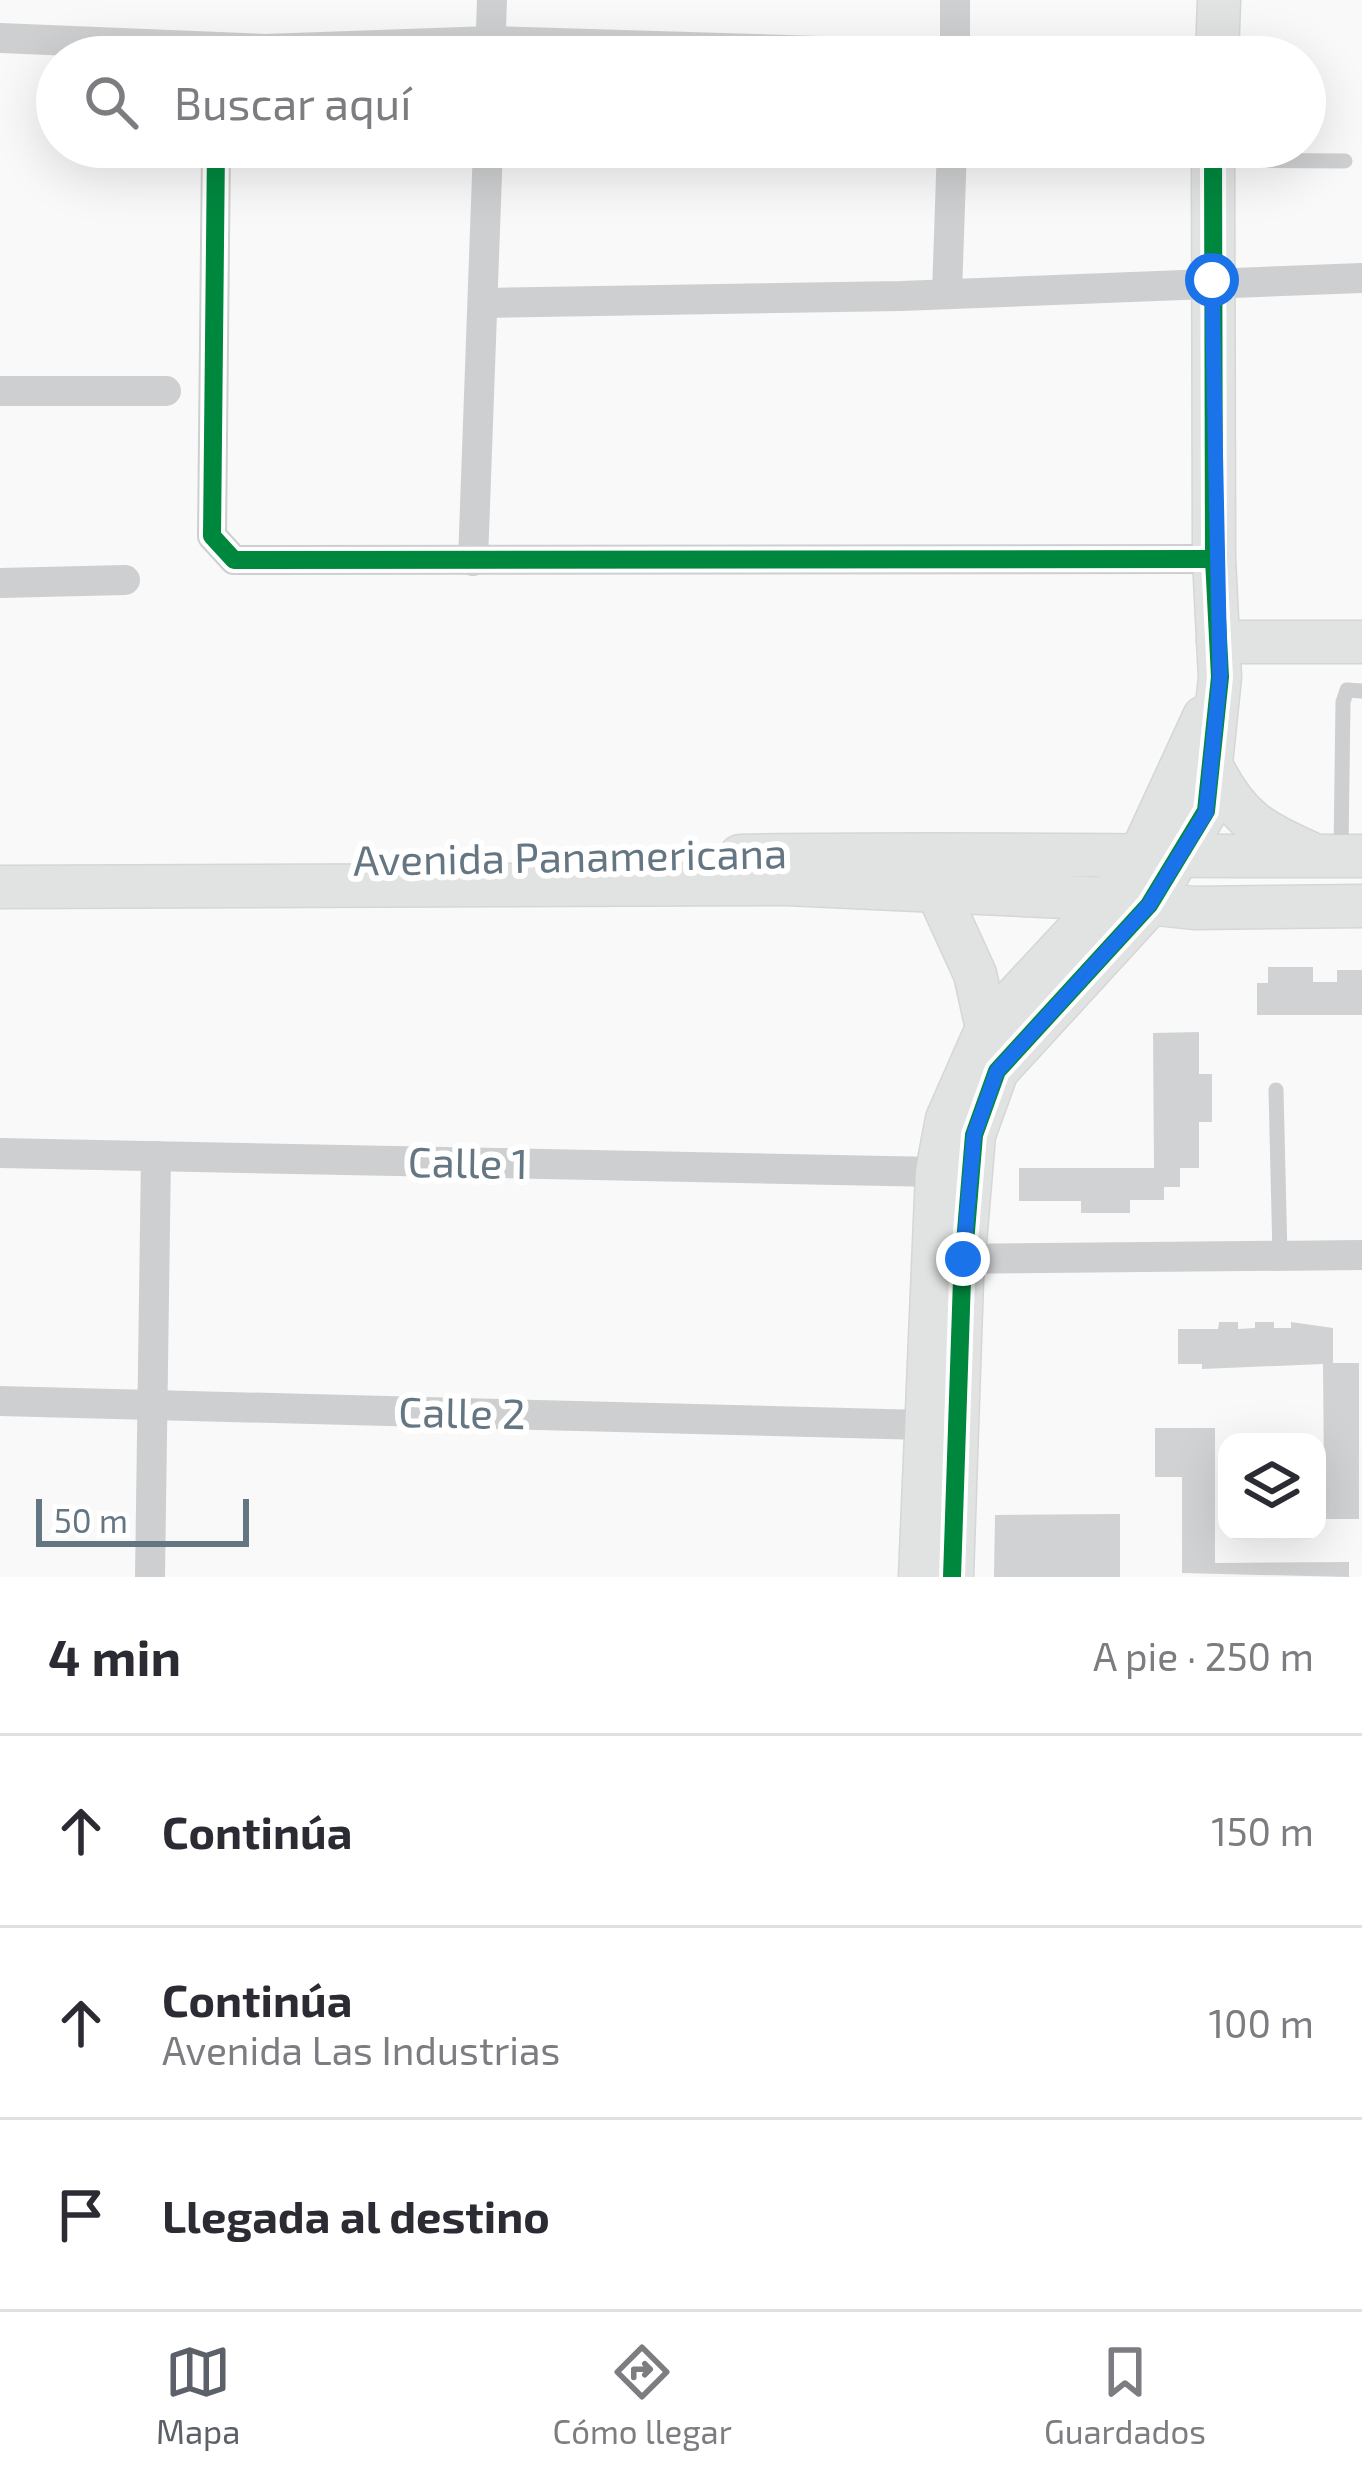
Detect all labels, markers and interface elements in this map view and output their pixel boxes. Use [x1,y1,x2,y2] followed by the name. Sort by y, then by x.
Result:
[36,36,1326,168] search box
[78,69,144,135] icon: search
[174,75,411,129] text: Buscar aquí
[1185,253,1239,307] route start
[353,826,787,884] street label: Avenida Panamericana
[407,1135,529,1187] street label: Calle 1
[936,1232,990,1286] route end
[398,1385,526,1437] street label: Calle 2
[1218,1433,1326,1541] map controls
[1218,1433,1326,1541] button: layers
[36,1493,249,1546] scale bar
[54,1500,128,1540] text: 50 m
[48,1625,181,1686] text: 4 min
[1093,1632,1314,1679] text: A pie · 250 m
[48,1798,114,1864] icon: ahead
[162,1804,352,1858] text: Continúa
[1211,1807,1314,1854] text: 150 m
[162,1972,352,2026] text: Continúa
[48,1990,114,2056] icon: ahead
[1209,1999,1314,2046] text: 100 m
[162,2026,560,2073] text: Avenida Las Industrias
[48,2182,114,2248] icon: arrive
[162,2188,550,2242] text: Llegada al destino
[156,2339,240,2451] tab: Mapa
[552,2339,732,2451] tab: Cómo llegar
[1044,2339,1206,2451] tab: Guardados

